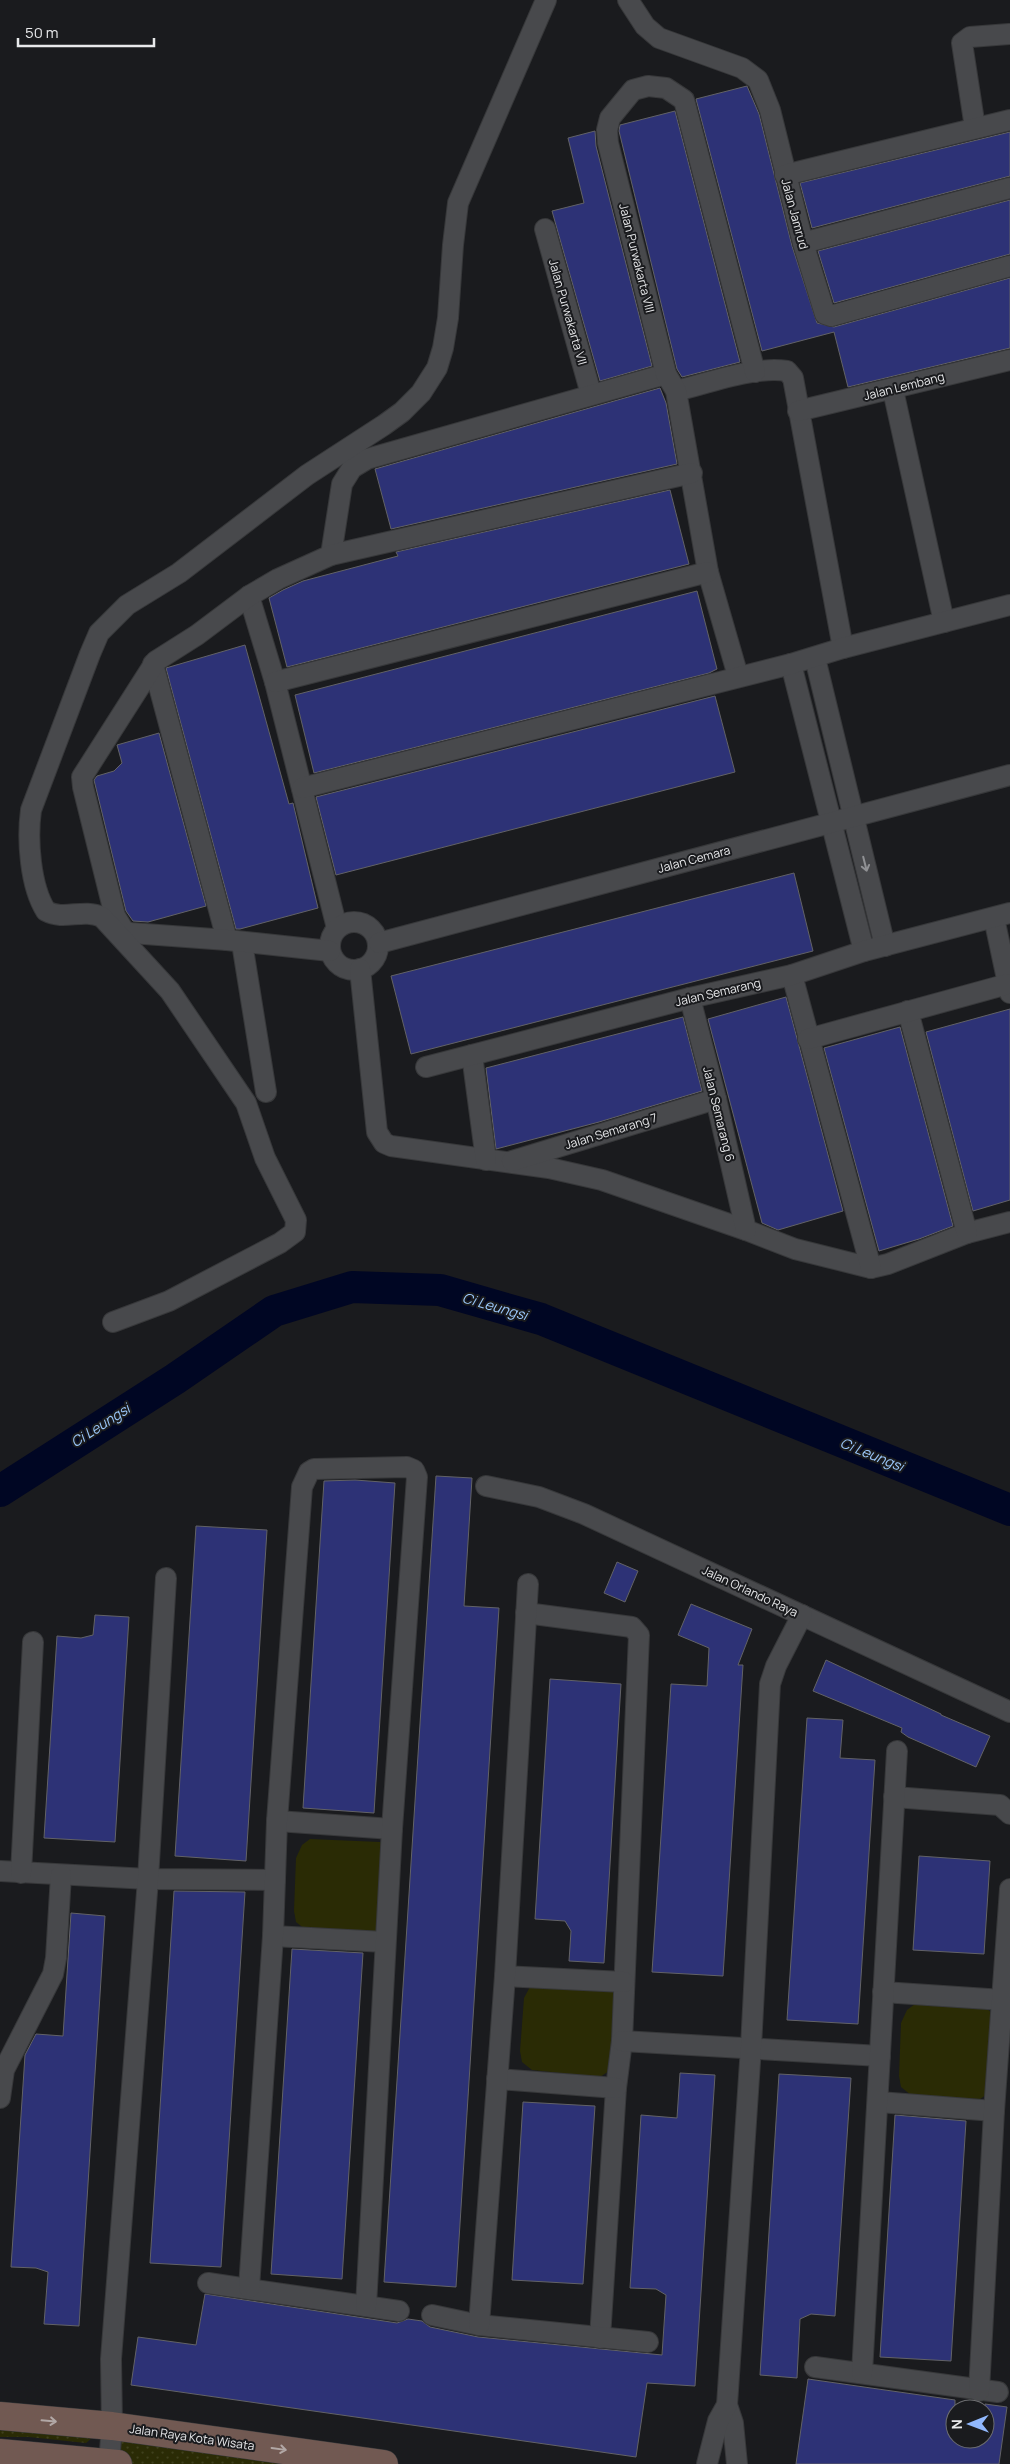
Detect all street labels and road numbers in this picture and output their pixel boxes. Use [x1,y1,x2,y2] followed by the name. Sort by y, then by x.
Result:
[777,177,813,251] street label: Jalan Jamrud
[615,202,659,314] street label: Jalan Purwakarta VIII
[545,257,591,367] street label: Jalan Purwakarta VII
[862,368,946,404] street label: Jalan Lembang
[656,841,732,877] street label: Jalan Cemara
[674,974,762,1010] street label: Jalan Semarang
[699,1065,739,1163] street label: Jalan Semarang 6
[563,1109,659,1153] street label: Jalan Semarang 7
[699,1561,801,1621] street label: Jalan Orlando Raya
[128,2420,256,2454] street label: Jalan Raya Kota Wisata

